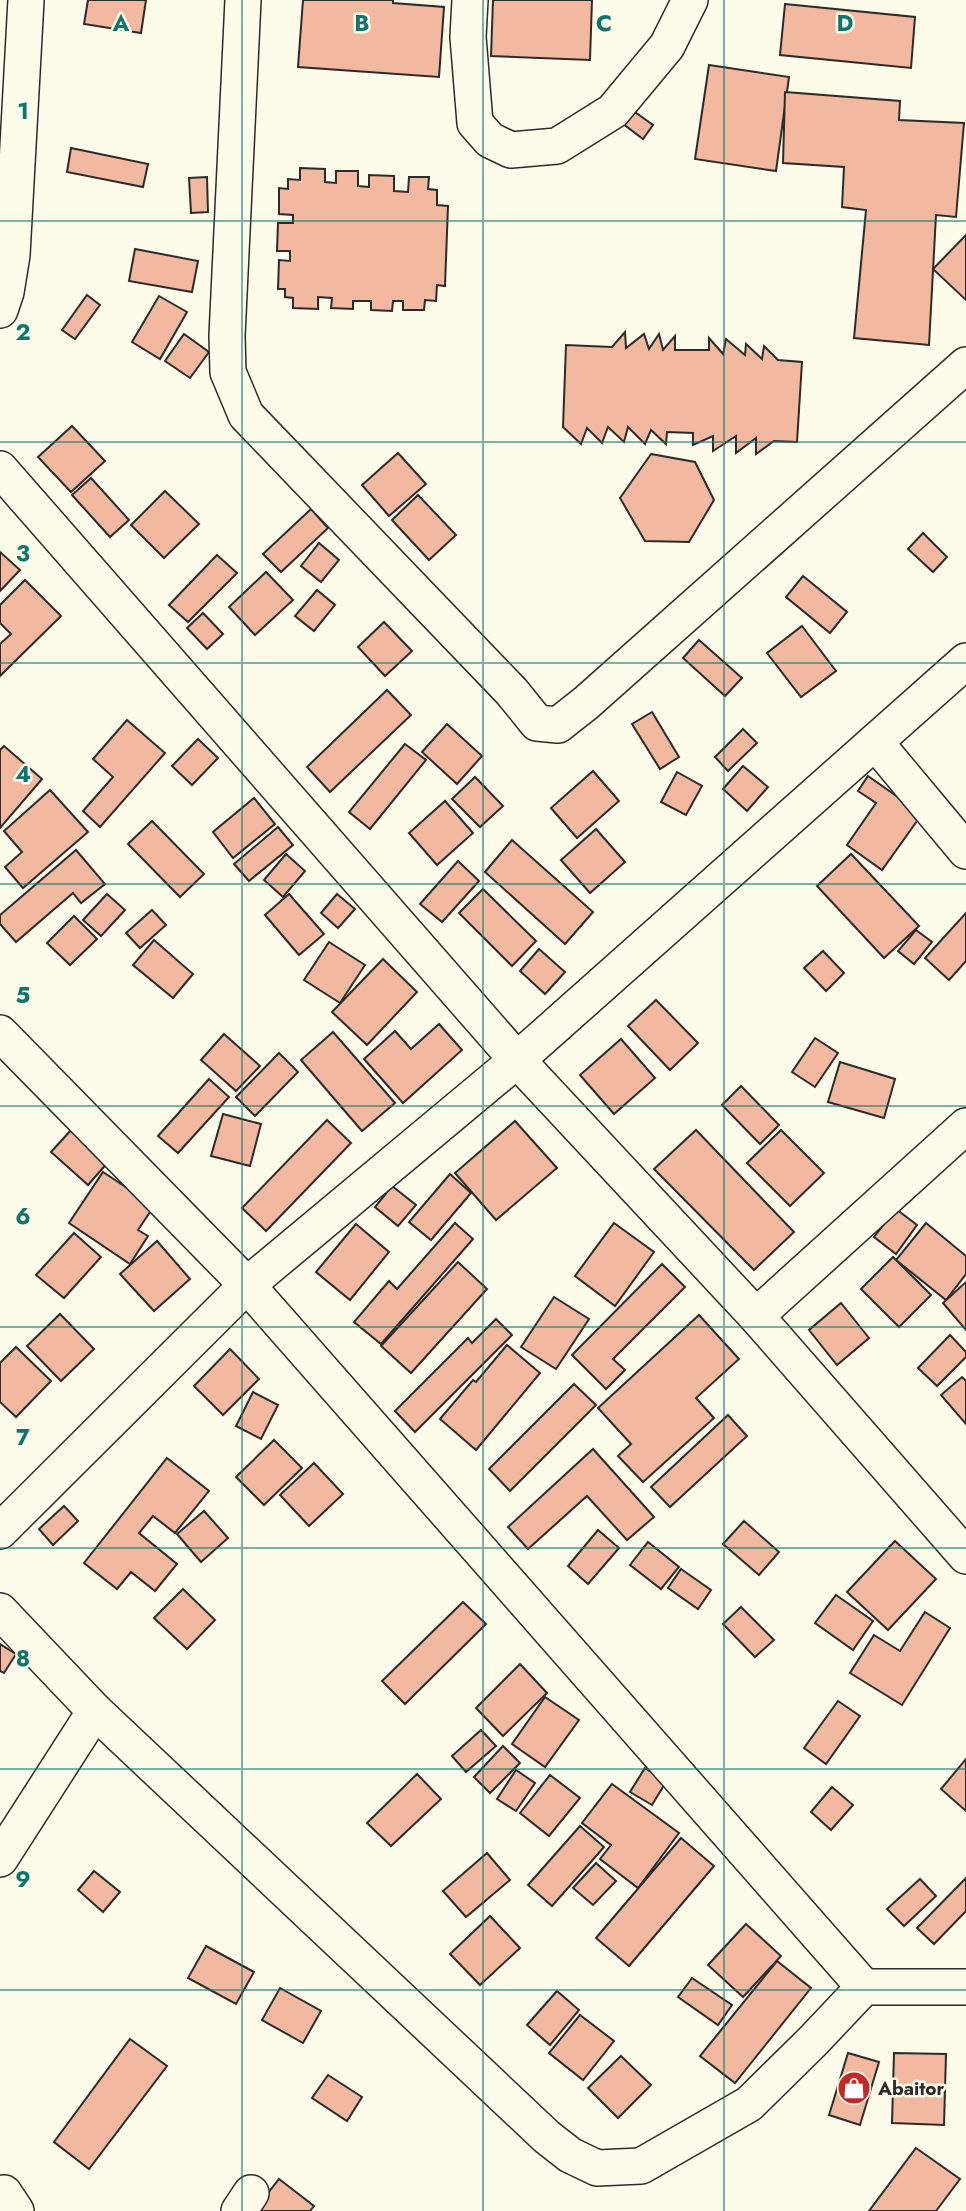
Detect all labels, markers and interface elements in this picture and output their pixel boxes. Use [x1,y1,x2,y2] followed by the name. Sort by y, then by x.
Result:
[112,6,130,40] text: A
[354,6,370,40] text: B
[596,6,612,40] text: C
[837,6,854,40] text: D
[17,94,29,128] text: 1
[15,315,31,349] text: 2
[16,536,30,570] text: 3
[15,757,31,791] text: 4
[16,978,30,1012] text: 5
[15,1199,31,1233] text: 6
[16,1420,30,1454] text: 7
[16,1641,30,1675] text: 8
[15,1862,31,1896] text: 9
[835,2069,873,2107] shop icon: Abaitor
[877,2075,944,2102] place label: Abaitor

